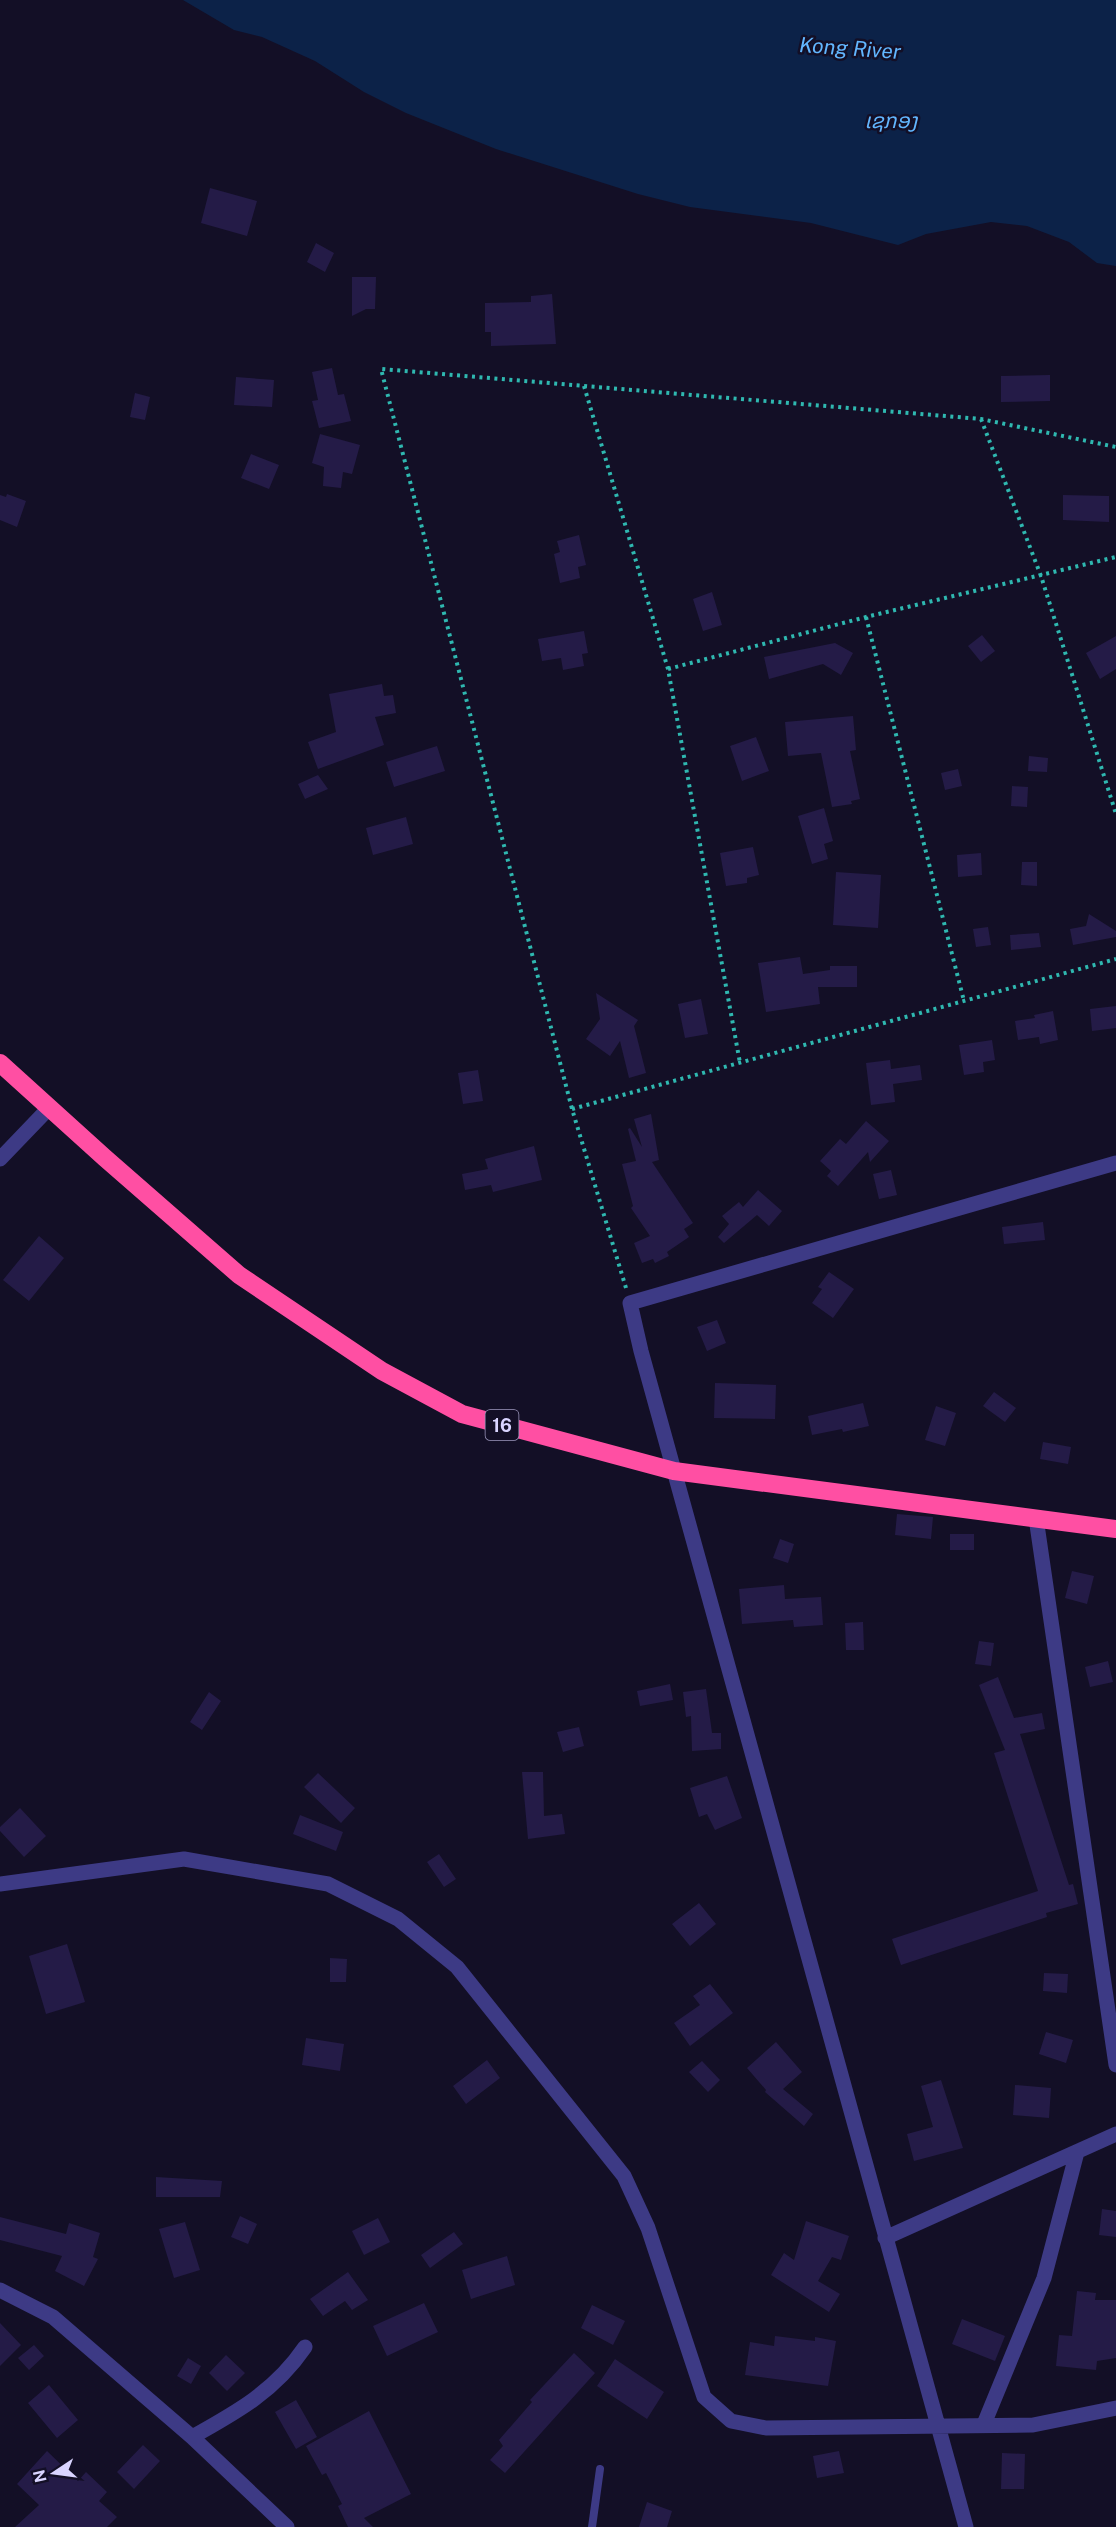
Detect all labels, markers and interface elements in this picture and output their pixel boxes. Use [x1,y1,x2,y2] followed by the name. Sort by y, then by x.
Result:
[798,32,903,64] water label: Kong River
[865,108,918,133] water label: ເຊກອງ
[486,1410,518,1440] road number: 16
[24,2443,84,2503] north arrow
[29,2468,51,2484] text: N

